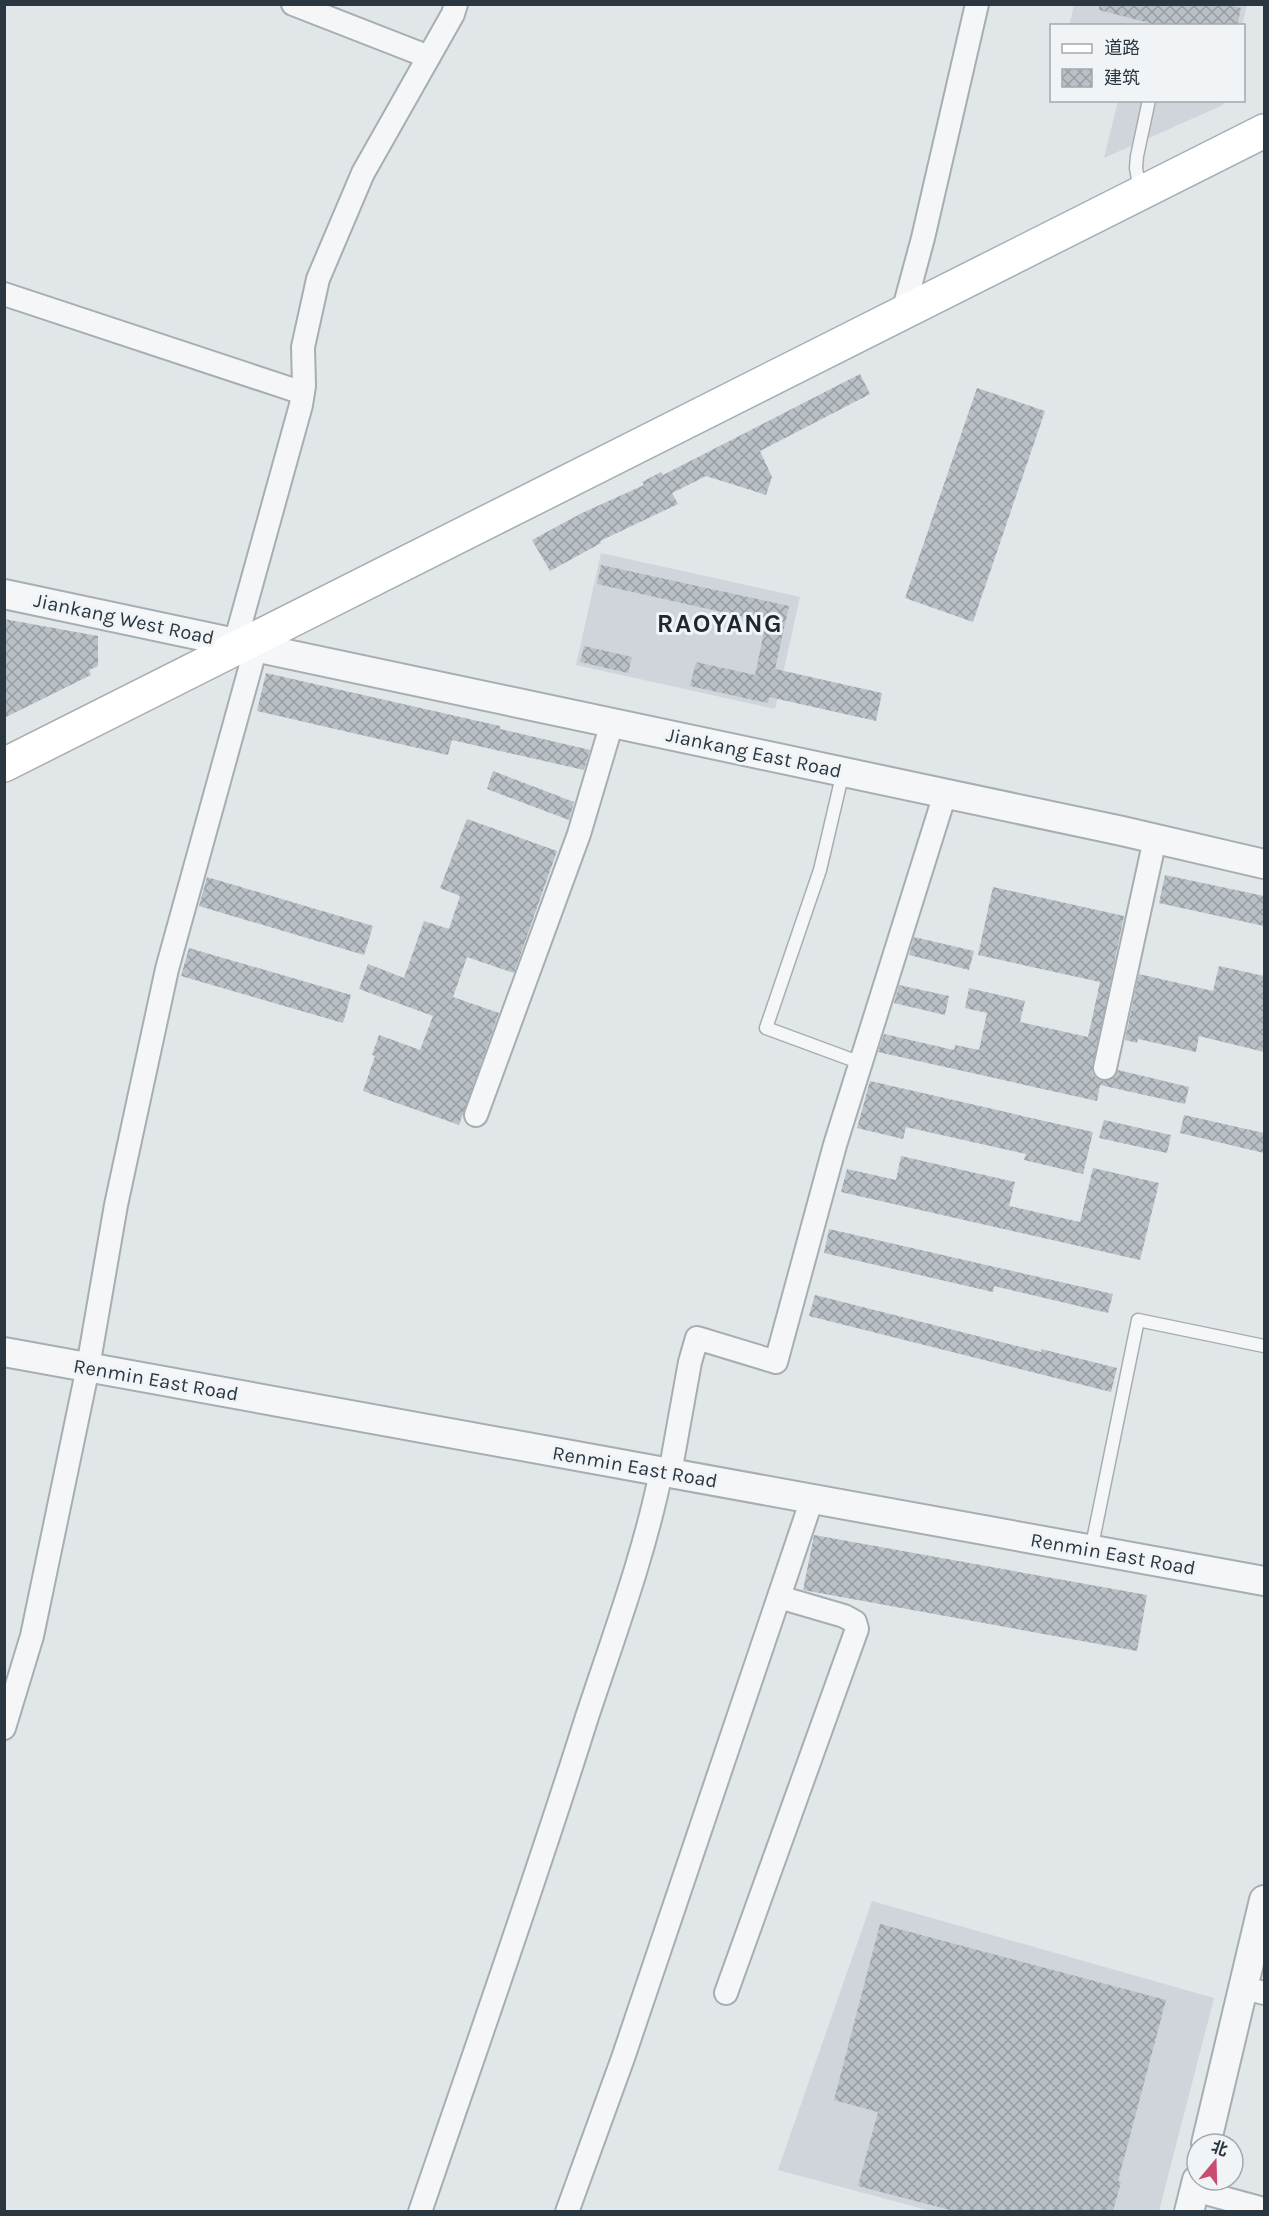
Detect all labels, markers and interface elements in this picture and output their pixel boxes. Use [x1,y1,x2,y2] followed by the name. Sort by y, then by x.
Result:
[1050,24,1245,102] legend
[1104,37,1140,59] text: 道路
[1104,67,1140,89] text: 建筑
[32,589,216,649] street label: Jiankang West Road
[657,608,783,639] district label: RAOYANG
[664,723,844,783] street label: Jiankang East Road
[72,1354,240,1406] street label: Renmin East Road
[551,1441,719,1493] street label: Renmin East Road
[1029,1528,1197,1580] street label: Renmin East Road
[1185,2132,1245,2192] north arrow
[1209,2137,1230,2160] text: 北

